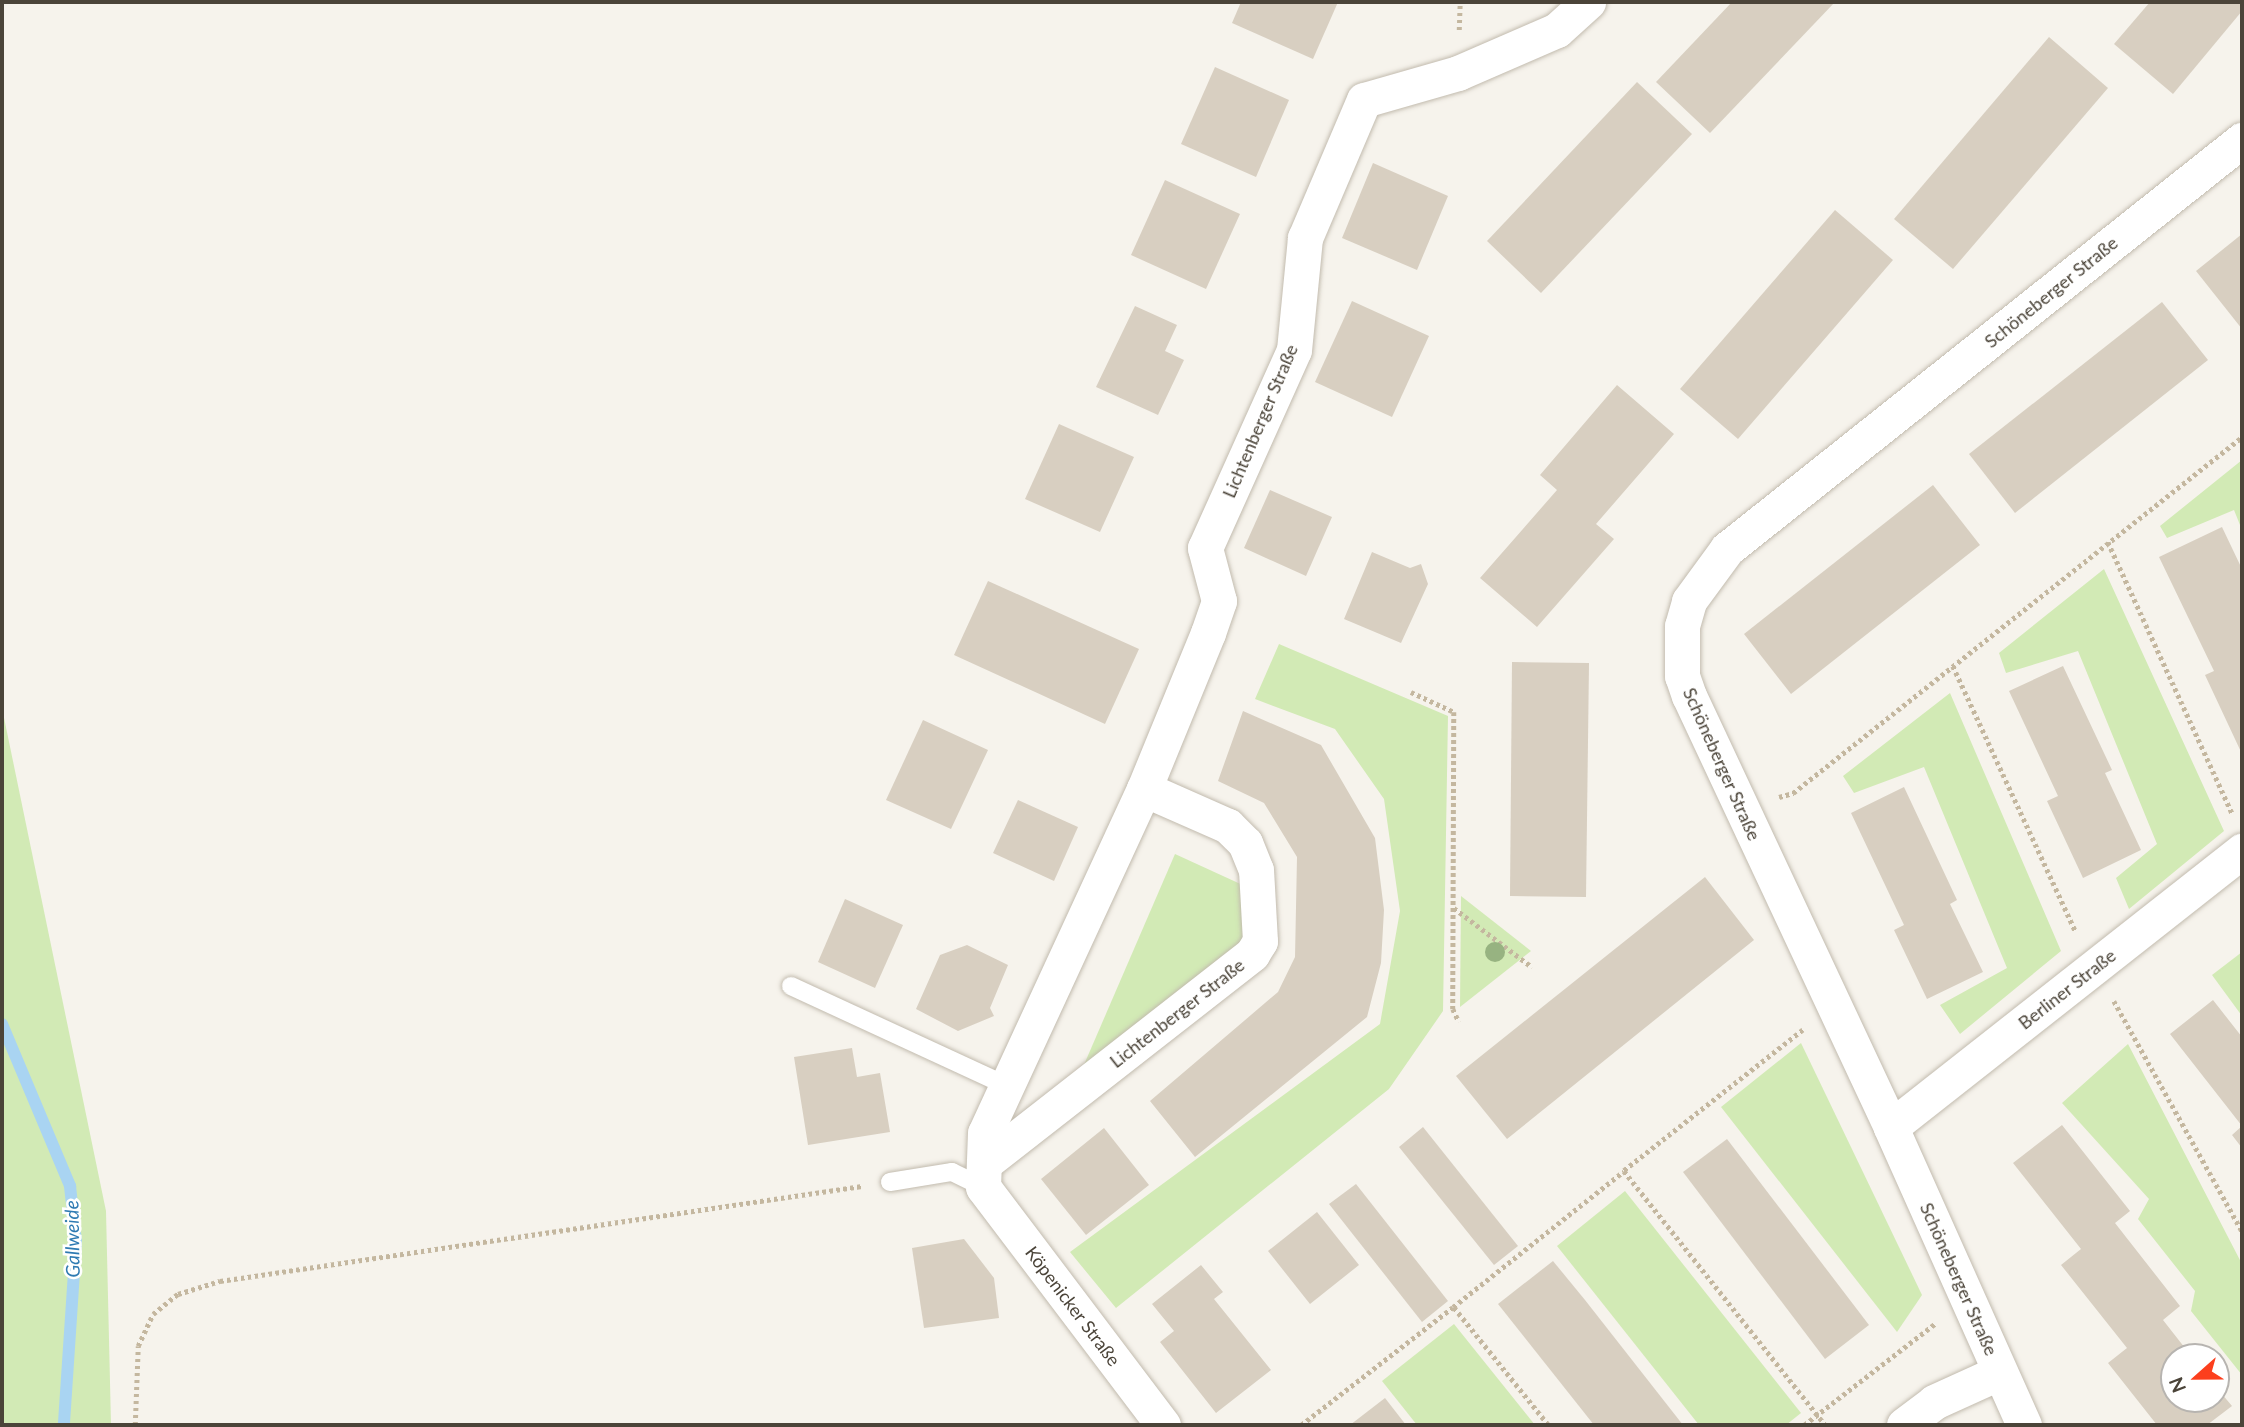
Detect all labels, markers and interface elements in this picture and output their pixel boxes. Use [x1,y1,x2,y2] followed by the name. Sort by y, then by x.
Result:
[1980,232,2122,352] street label: Schöneberger Straße
[1218,341,1302,501] street label: Lichtenberger Straße
[1679,684,1765,844] street label: Schöneberger Straße
[2014,944,2120,1034] street label: Berliner Straße
[1105,954,1249,1072] street label: Lichtenberger Straße
[1916,1199,2002,1359] street label: Schöneberger Straße
[60,1200,84,1278] water label: Gallweide
[1021,1242,1125,1370] street label: Köpenicker Straße
[2160,1343,2230,1413] north arrow
[2163,1374,2190,1396] text: N

